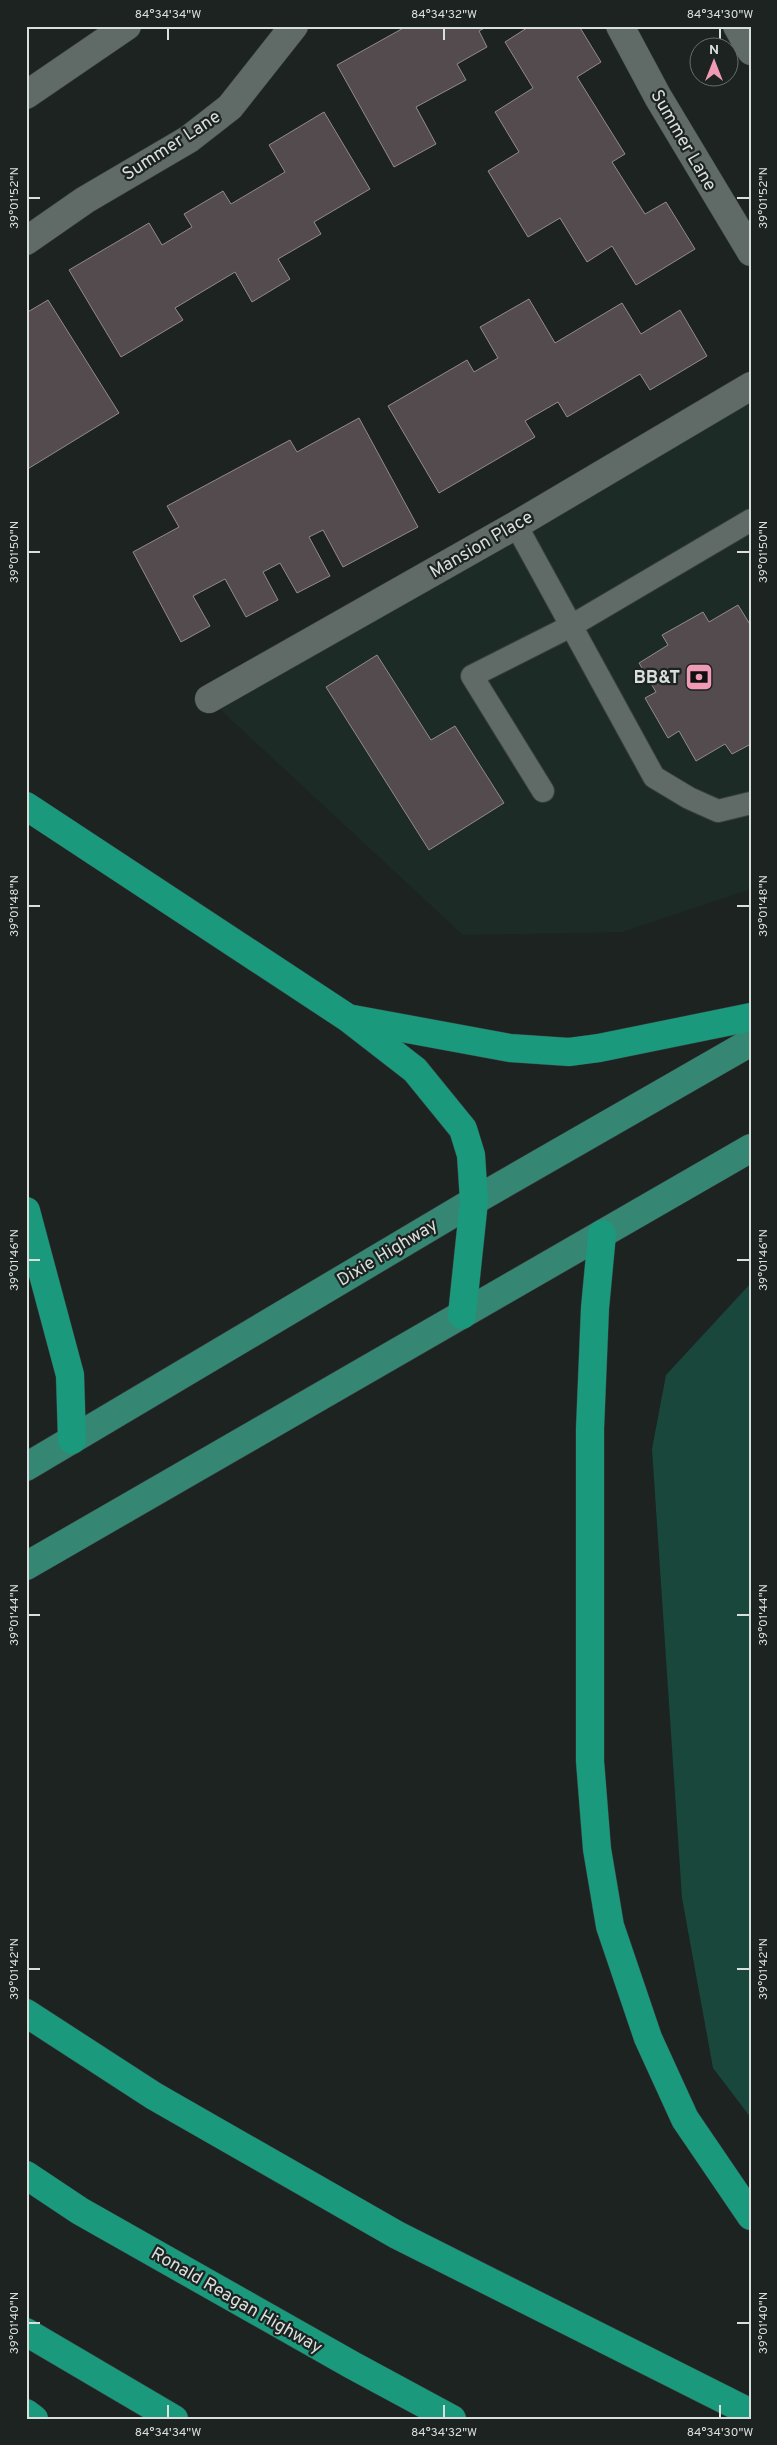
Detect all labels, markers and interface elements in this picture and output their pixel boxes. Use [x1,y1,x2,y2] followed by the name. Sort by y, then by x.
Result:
[135,7,201,23] text: 84°34'34"W
[411,7,477,23] text: 84°34'32"W
[687,7,753,23] text: 84°34'30"W
[690,38,740,88] north arrow
[709,42,719,59] text: N
[644,86,721,195] street label: Summer Lane
[118,106,225,187] street label: Summer Lane
[7,167,23,229] text: 39°01'52"N
[756,167,772,229] text: 39°01'52"N
[426,506,538,584] street label: Mansion Place
[7,521,23,583] text: 39°01'50"N
[756,521,772,583] text: 39°01'50"N
[684,662,714,692] bank icon: BB&T
[633,667,680,690] place label: BB&T
[7,875,23,937] text: 39°01'48"N
[756,875,772,937] text: 39°01'48"N
[333,1214,442,1292] street label: Dixie Highway
[7,1229,23,1291] text: 39°01'46"N
[756,1229,772,1291] text: 39°01'46"N
[7,1584,23,1646] text: 39°01'44"N
[756,1584,772,1646] text: 39°01'44"N
[7,1938,23,2000] text: 39°01'42"N
[756,1938,772,2000] text: 39°01'42"N
[146,2243,326,2360] street label: Ronald Reagan Highway
[7,2292,23,2354] text: 39°01'40"N
[756,2292,772,2354] text: 39°01'40"N
[135,2425,201,2441] text: 84°34'34"W
[411,2425,477,2441] text: 84°34'32"W
[687,2425,753,2441] text: 84°34'30"W

